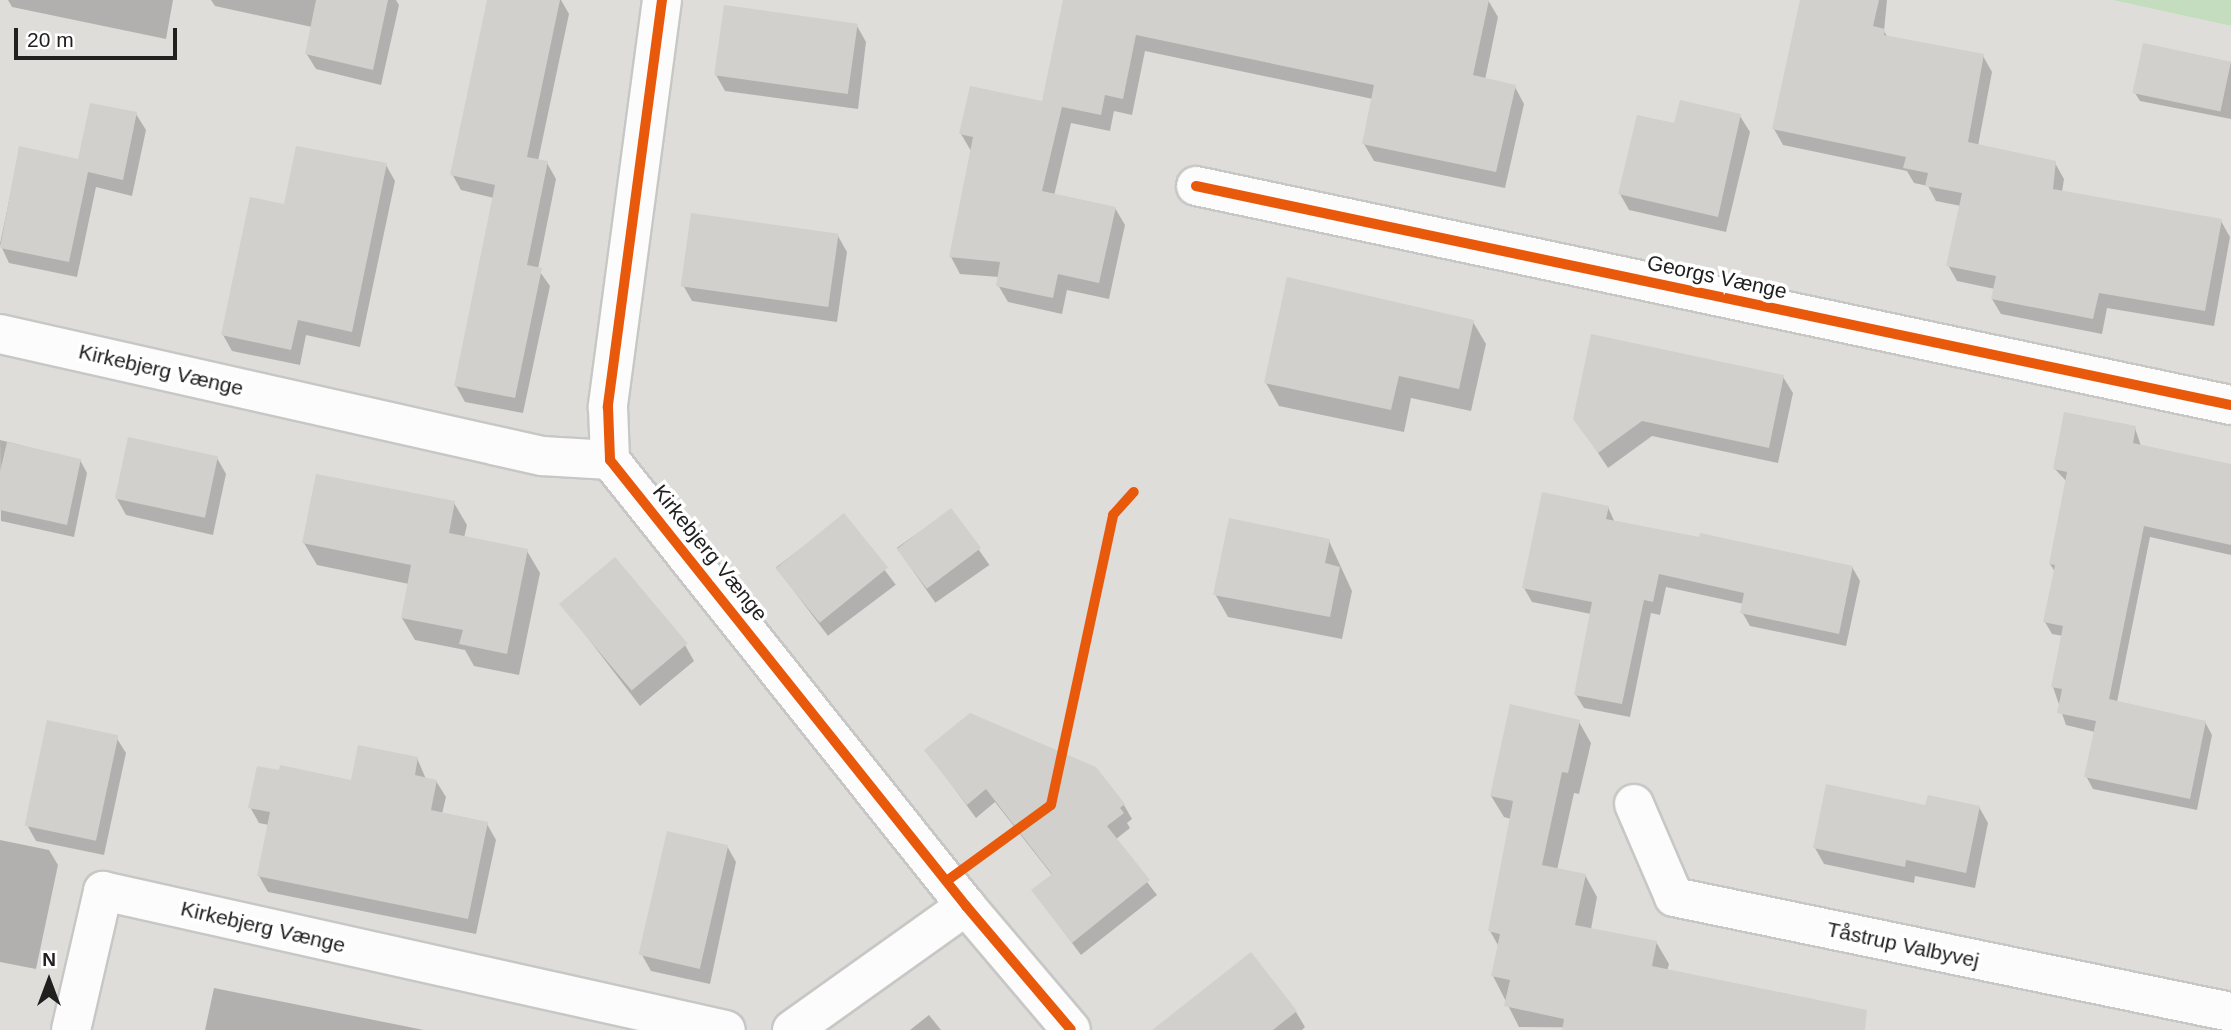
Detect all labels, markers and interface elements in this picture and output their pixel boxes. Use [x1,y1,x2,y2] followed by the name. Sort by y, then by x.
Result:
[18,14,180,58] scale bar
[27,28,74,51] text: 20 m
[1645,250,1789,304] street label: Georgs Vænge
[76,339,246,401] street label: Kirkebjerg Vænge
[647,480,773,626] street label: Kirkebjerg Vænge
[178,896,348,958] street label: Kirkebjerg Vænge
[1825,917,1981,973] street label: Tåstrup Valbyvej
[14,946,84,1016] north arrow
[42,949,56,970] text: N

